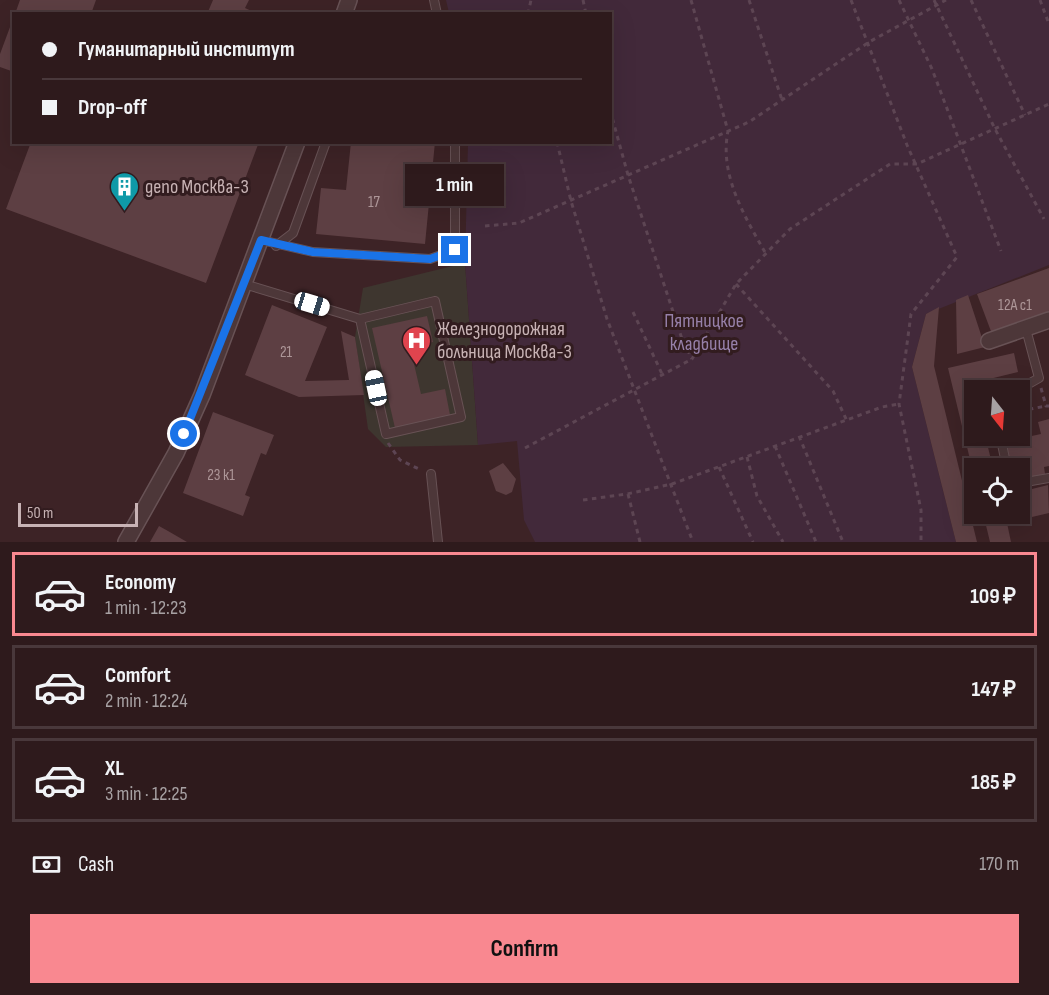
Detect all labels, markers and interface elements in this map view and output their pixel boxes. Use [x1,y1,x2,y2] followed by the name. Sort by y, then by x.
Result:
[78,36,294,63] text: Гуманитарный институт
[78,94,147,121] text: Drop-off
[406,163,504,205] callout: 1 min
[108,170,140,212] building icon: депо Москва-3
[436,173,473,197] text: 1 min
[145,175,249,199] place label: депо Москва-3
[368,193,381,212] house number: 17
[441,236,468,263] route end
[292,290,332,318] car
[998,296,1032,315] house number: 12А с1
[664,309,744,356] park label: Пятницкое кладбище
[437,317,572,364] place label: Железнодорожная больница Москва-3
[400,324,432,366] hospital icon: Железнодорожная больница Москва-3
[280,343,293,362] house number: 21
[363,369,389,407] car
[964,380,1030,446] north arrow
[964,380,1030,524] map controls
[170,420,197,447] route start
[964,458,1030,524] button: locate
[207,466,235,485] house number: 23 к1
[18,500,138,528] scale bar
[27,504,53,523] text: 50 m
[33,567,87,621] icon: car
[105,569,176,596] text: Economy
[970,583,1016,610] text: 109 ₽
[105,596,187,620] text: 1 min · 12:23
[33,660,87,714] icon: car
[105,662,171,689] text: Comfort
[971,676,1016,703] text: 147 ₽
[105,689,188,713] text: 2 min · 12:24
[33,753,87,807] icon: car
[105,755,124,782] text: XL
[971,769,1016,796] text: 185 ₽
[105,782,188,806] text: 3 min · 12:25
[30,848,63,881] icon: cash
[78,851,114,878] text: Cash
[979,852,1019,876] text: 170 m
[30,914,1019,983] button: Confirm

